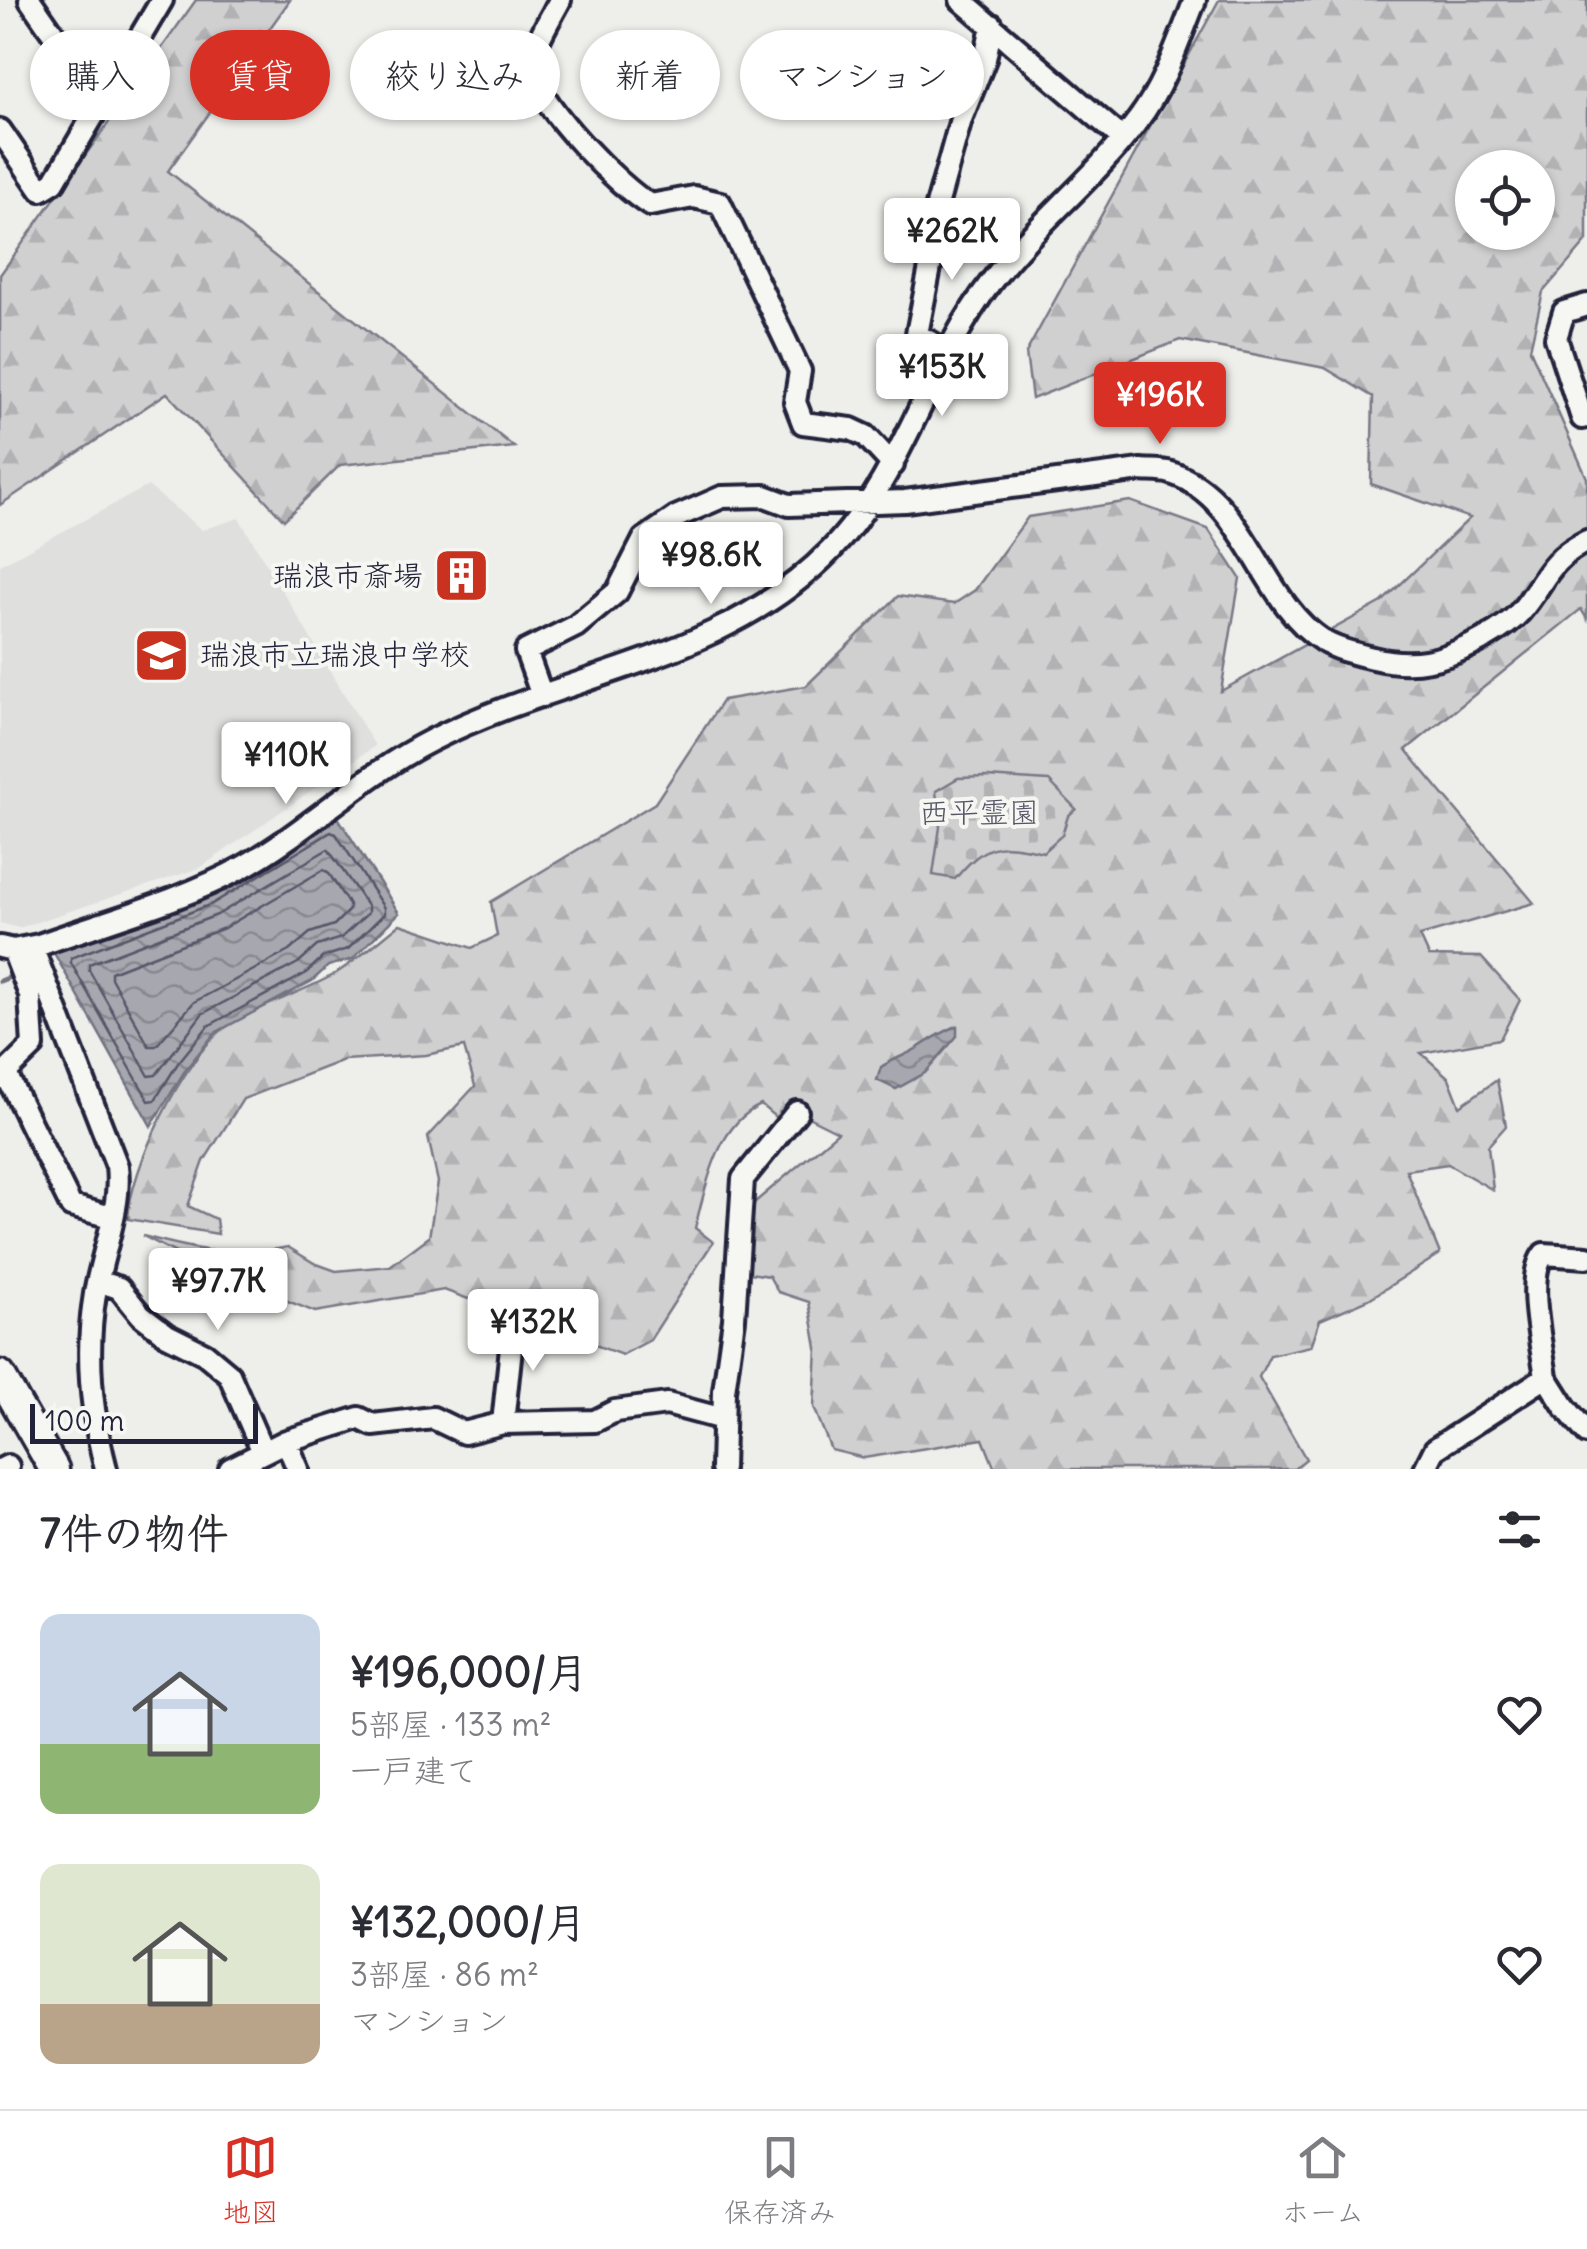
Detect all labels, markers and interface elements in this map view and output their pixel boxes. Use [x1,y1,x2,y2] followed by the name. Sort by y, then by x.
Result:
[30,30,170,120] chip: 購入
[190,30,330,120] chip: 賃貸
[350,30,560,120] chip: 絞り込み
[580,30,720,120] chip: 新着
[740,30,984,120] chip: マンション
[1455,150,1555,250] map controls
[1455,150,1555,250] button: locate
[882,198,1022,283] pin: ¥262K
[906,210,998,251] text: ¥262K
[872,334,1012,419] pin: ¥153K
[898,346,986,387] text: ¥153K
[1090,362,1230,447] pin: ¥196K
[1116,374,1204,415] text: ¥196K
[630,522,792,607] pin: ¥98.6K
[661,534,761,575] text: ¥98.6K
[432,546,492,606] building icon: 瑞浪市斎場
[273,556,423,594] place label: 瑞浪市斎場
[131,625,191,685] school or university icon: 瑞浪市立瑞浪中学校
[200,635,470,673] place label: 瑞浪市立瑞浪中学校
[216,722,356,807] pin: ¥110K
[244,734,328,775] text: ¥110K
[919,793,1039,831] park label: 西平霊園
[137,1248,299,1333] pin: ¥97.7K
[171,1260,265,1301] text: ¥97.7K
[463,1289,603,1374] pin: ¥132K
[490,1301,576,1342] text: ¥132K
[30,1399,258,1444] scale bar
[45,1403,124,1439] text: 100 m
[1492,1502,1547,1557] icon: filters
[40,1507,229,1559] text: 7件の物件
[350,1646,588,1698] text: ¥196,000/月
[120,1654,240,1774] icon: home
[1492,1687,1547,1742] icon: heart
[350,1704,551,1745] text: 5部屋 · 133 m²
[350,1750,478,1791] text: 一戸建て
[350,1896,587,1948] text: ¥132,000/月
[120,1904,240,2024] icon: home
[1492,1937,1547,1992] icon: heart
[350,1954,539,1995] text: 3部屋 · 86 m²
[350,2000,509,2041] text: マンション
[223,2130,279,2230] tab: 地図
[724,2130,836,2230] tab: 保存済み
[1281,2130,1364,2230] tab: ホーム

